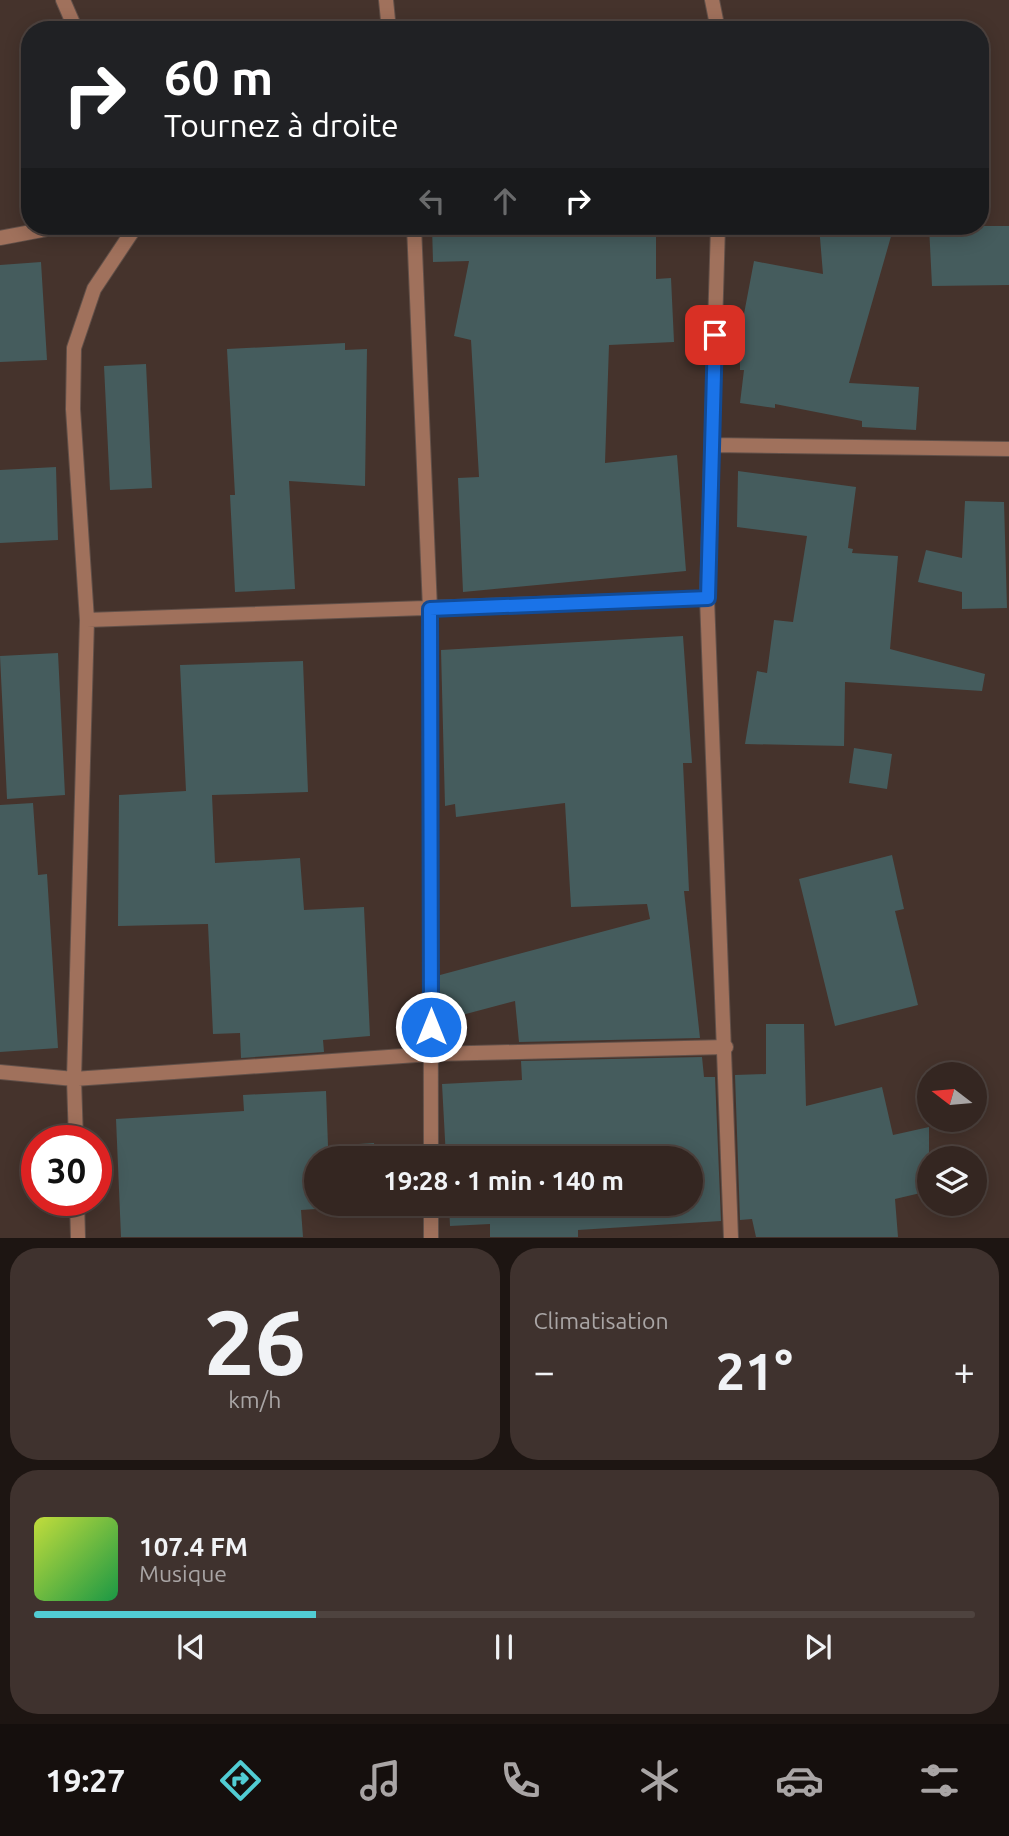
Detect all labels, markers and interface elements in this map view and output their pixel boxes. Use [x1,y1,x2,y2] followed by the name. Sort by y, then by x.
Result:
[49,49,140,140] icon: right
[164,49,273,104] text: 60 m
[164,107,399,143] text: Tournez à droite
[413,182,451,220] icon: left
[486,182,524,220] icon: ahead
[559,182,597,220] icon: right
[685,305,745,365] pin
[696,316,734,354] icon: arrive
[394,990,468,1064] position arrow
[917,1062,987,1132] north arrow
[917,1062,987,1216] map controls
[21,1125,112,1216] speed limit sign: 30
[917,1146,987,1216] button: layers
[383,1166,624,1195] text: 19:28 · 1 min · 140 m
[203,1290,306,1392] text: 26
[534,1308,669,1333] text: Climatisation
[716,1342,793,1400] text: 21°
[534,1350,555,1392] text: −
[954,1350,975,1392] text: +
[228,1387,281,1412] text: km/h
[139,1532,248,1561] text: 107.4 FM
[139,1561,227,1586] text: Musique
[172,1628,210,1666] icon: previous
[485,1628,523,1666] icon: pause
[799,1628,837,1666] icon: next
[216,1756,265,1805] icon: directions
[356,1756,405,1805] icon: music
[496,1756,545,1805] icon: phone
[635,1756,684,1805] icon: climate
[775,1756,824,1805] icon: car
[915,1756,964,1805] icon: filters
[45,1762,125,1798] text: 19:27

